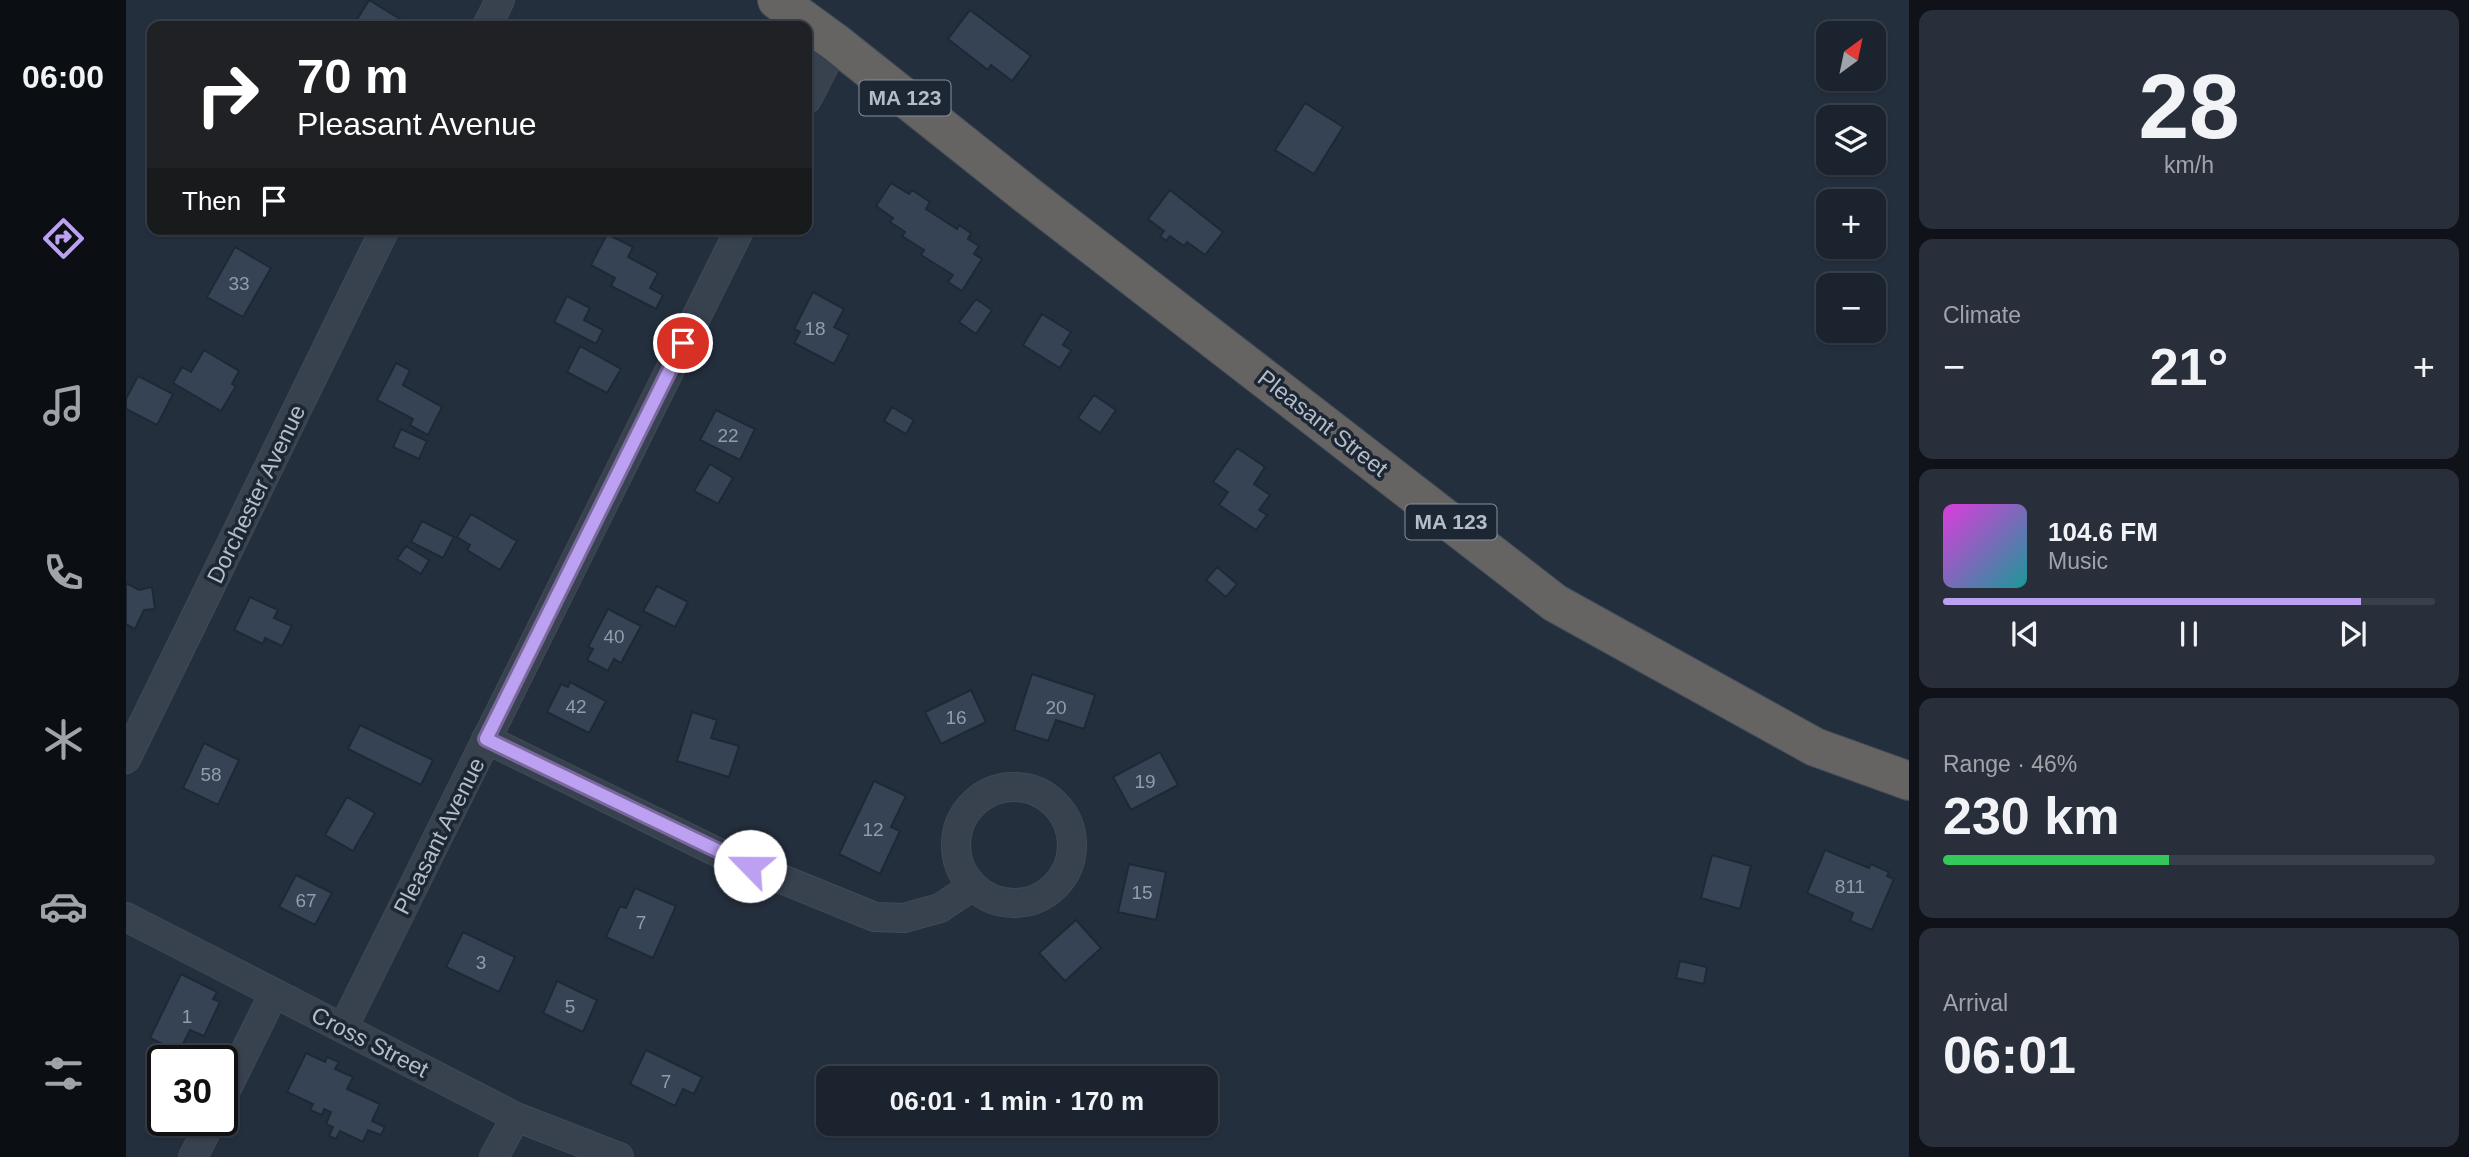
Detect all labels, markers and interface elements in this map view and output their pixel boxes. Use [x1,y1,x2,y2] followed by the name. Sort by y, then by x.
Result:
[1816,21,1886,91] north arrow
[1816,21,1886,343] map controls
[182,49,273,140] icon: right
[297,49,409,103] text: 70 m
[2138,56,2240,157] text: 28
[22,59,104,95] text: 06:00
[860,80,950,116] road number: MA 123
[1816,105,1886,175] button: layers
[297,106,537,142] text: Pleasant Avenue
[2164,152,2214,178] text: km/h
[255,182,293,220] icon: arrive
[182,186,241,216] text: Then
[1816,189,1886,259] button: +
[39,214,88,263] icon: directions
[228,273,250,294] house number: 33
[1816,273,1886,343] button: −
[1943,302,2021,328] text: Climate
[653,313,713,373] pin
[804,318,826,339] house number: 18
[664,324,702,362] icon: arrive
[2150,338,2228,396] text: 21°
[1943,346,1965,388] text: −
[2413,346,2435,388] text: +
[1253,364,1393,482] street label: Pleasant Street
[39,381,88,430] icon: music
[202,401,310,587] street label: Dorchester Avenue
[717,425,739,446] house number: 22
[1406,504,1496,540] road number: MA 123
[2048,517,2158,547] text: 104.6 FM
[39,548,88,597] icon: phone
[2048,548,2108,574] text: Music
[2006,615,2044,653] icon: previous
[2170,615,2208,653] icon: pause
[2334,615,2372,653] icon: next
[603,626,625,647] house number: 40
[565,696,587,717] house number: 42
[1045,697,1067,718] house number: 20
[945,707,967,728] house number: 16
[39,715,88,764] icon: climate
[1943,751,2077,777] text: Range · 46%
[388,753,490,919] street label: Pleasant Avenue
[200,764,222,785] house number: 58
[1134,771,1156,792] house number: 19
[1943,787,2119,845] text: 230 km
[862,819,884,840] house number: 12
[713,829,787,903] position arrow
[1835,876,1865,897] house number: 811
[39,882,88,931] icon: car
[1131,882,1153,903] house number: 15
[295,890,317,911] house number: 67
[636,912,646,933] house number: 7
[476,952,486,973] house number: 3
[1943,990,2008,1016] text: Arrival
[565,996,575,1017] house number: 5
[307,1001,433,1083] street label: Cross Street
[182,1006,192,1027] house number: 1
[1943,1026,2076,1084] text: 06:01
[147,1045,238,1136] speed limit sign: 30
[39,1049,88,1098] icon: filters
[661,1071,671,1092] house number: 7
[890,1086,1144,1116] text: 06:01 · 1 min · 170 m

